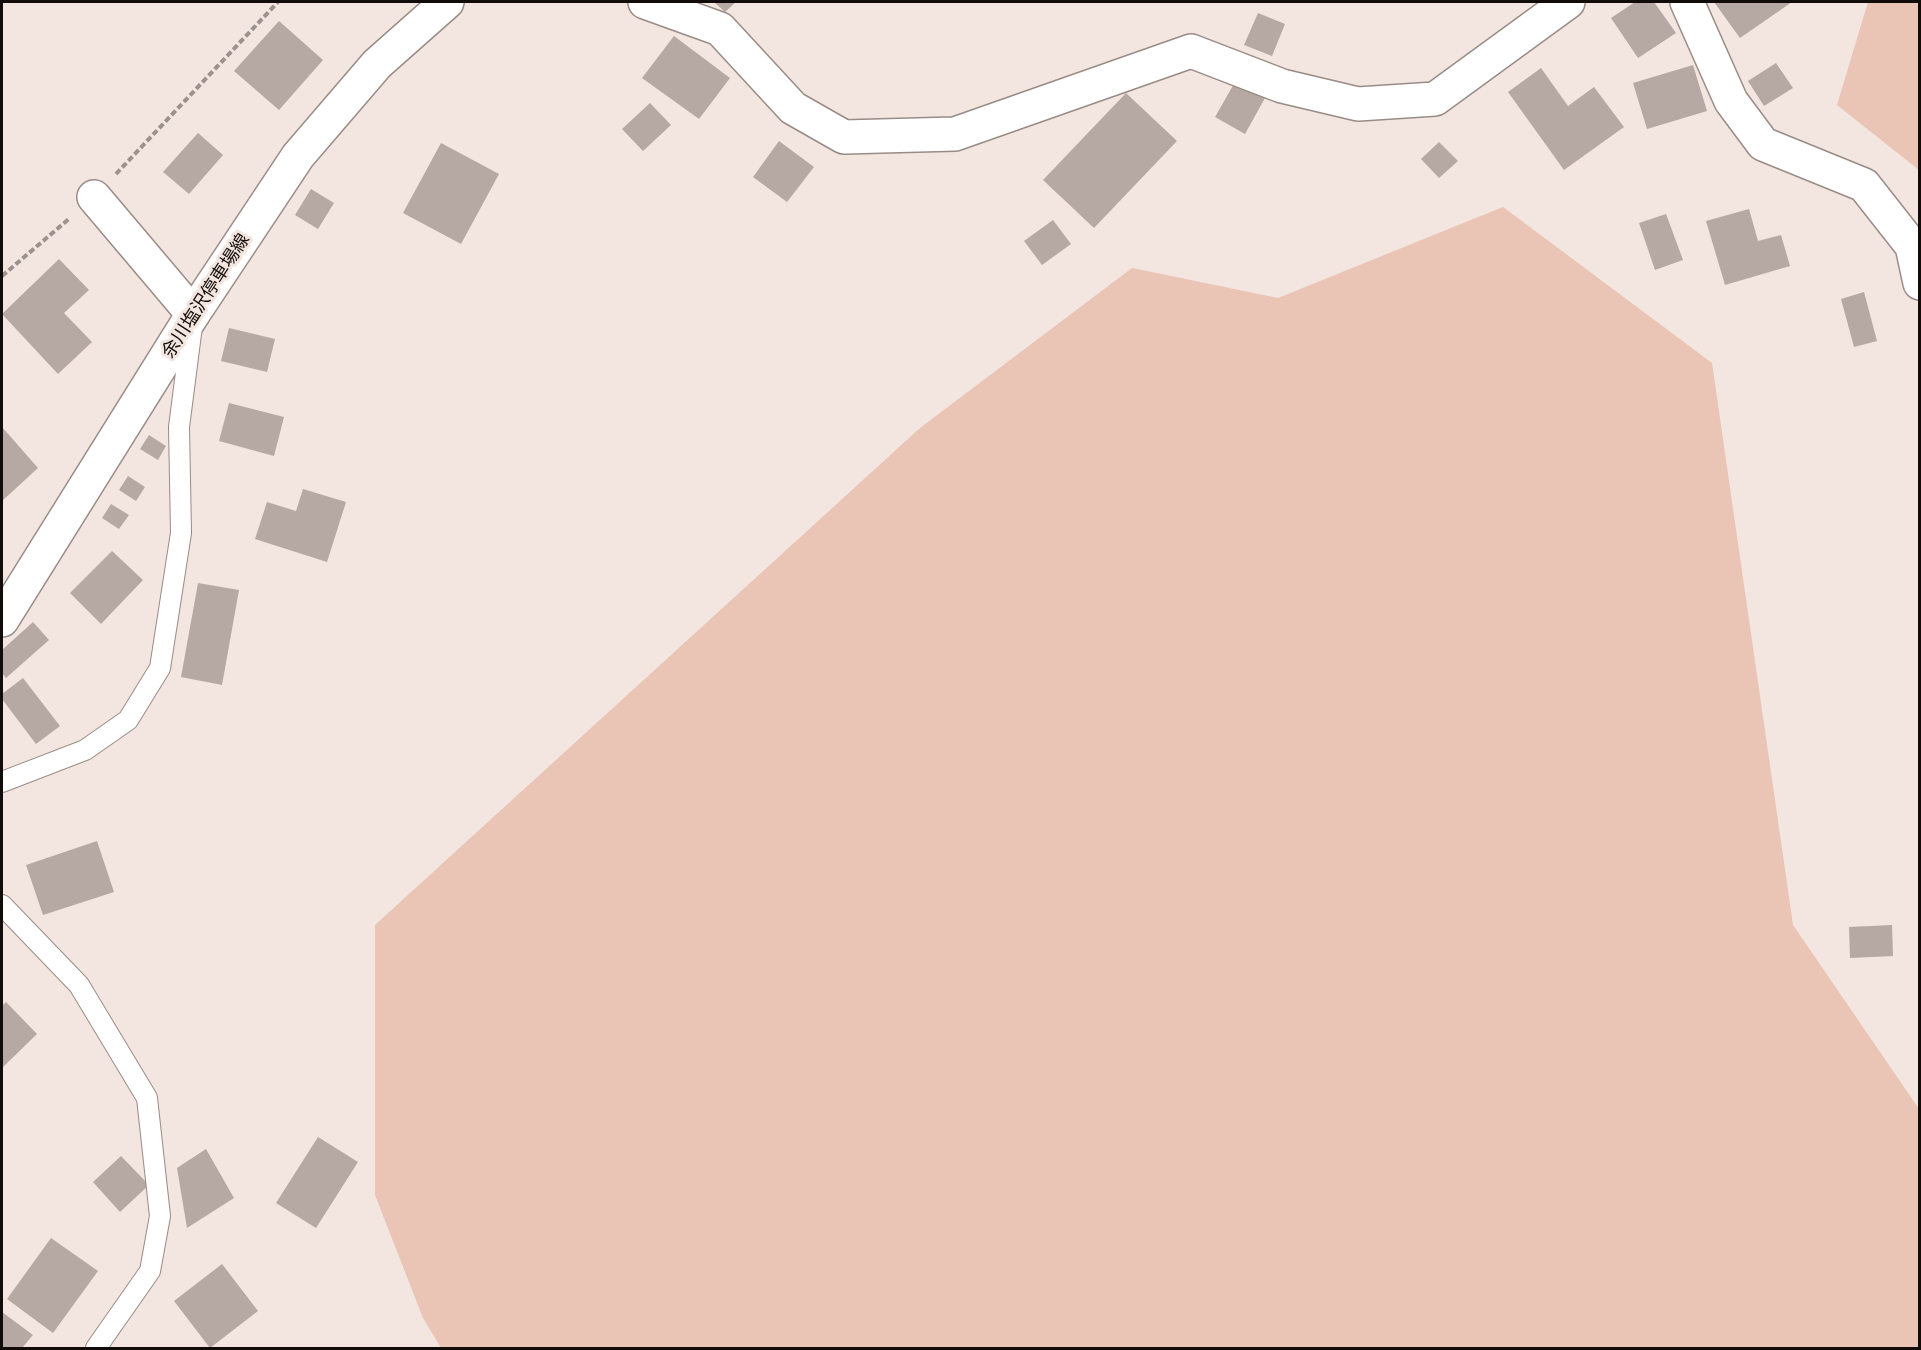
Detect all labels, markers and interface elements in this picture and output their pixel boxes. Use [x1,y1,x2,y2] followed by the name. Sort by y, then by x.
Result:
[158,230,254,362] street label: 余川塩沢停車場線

